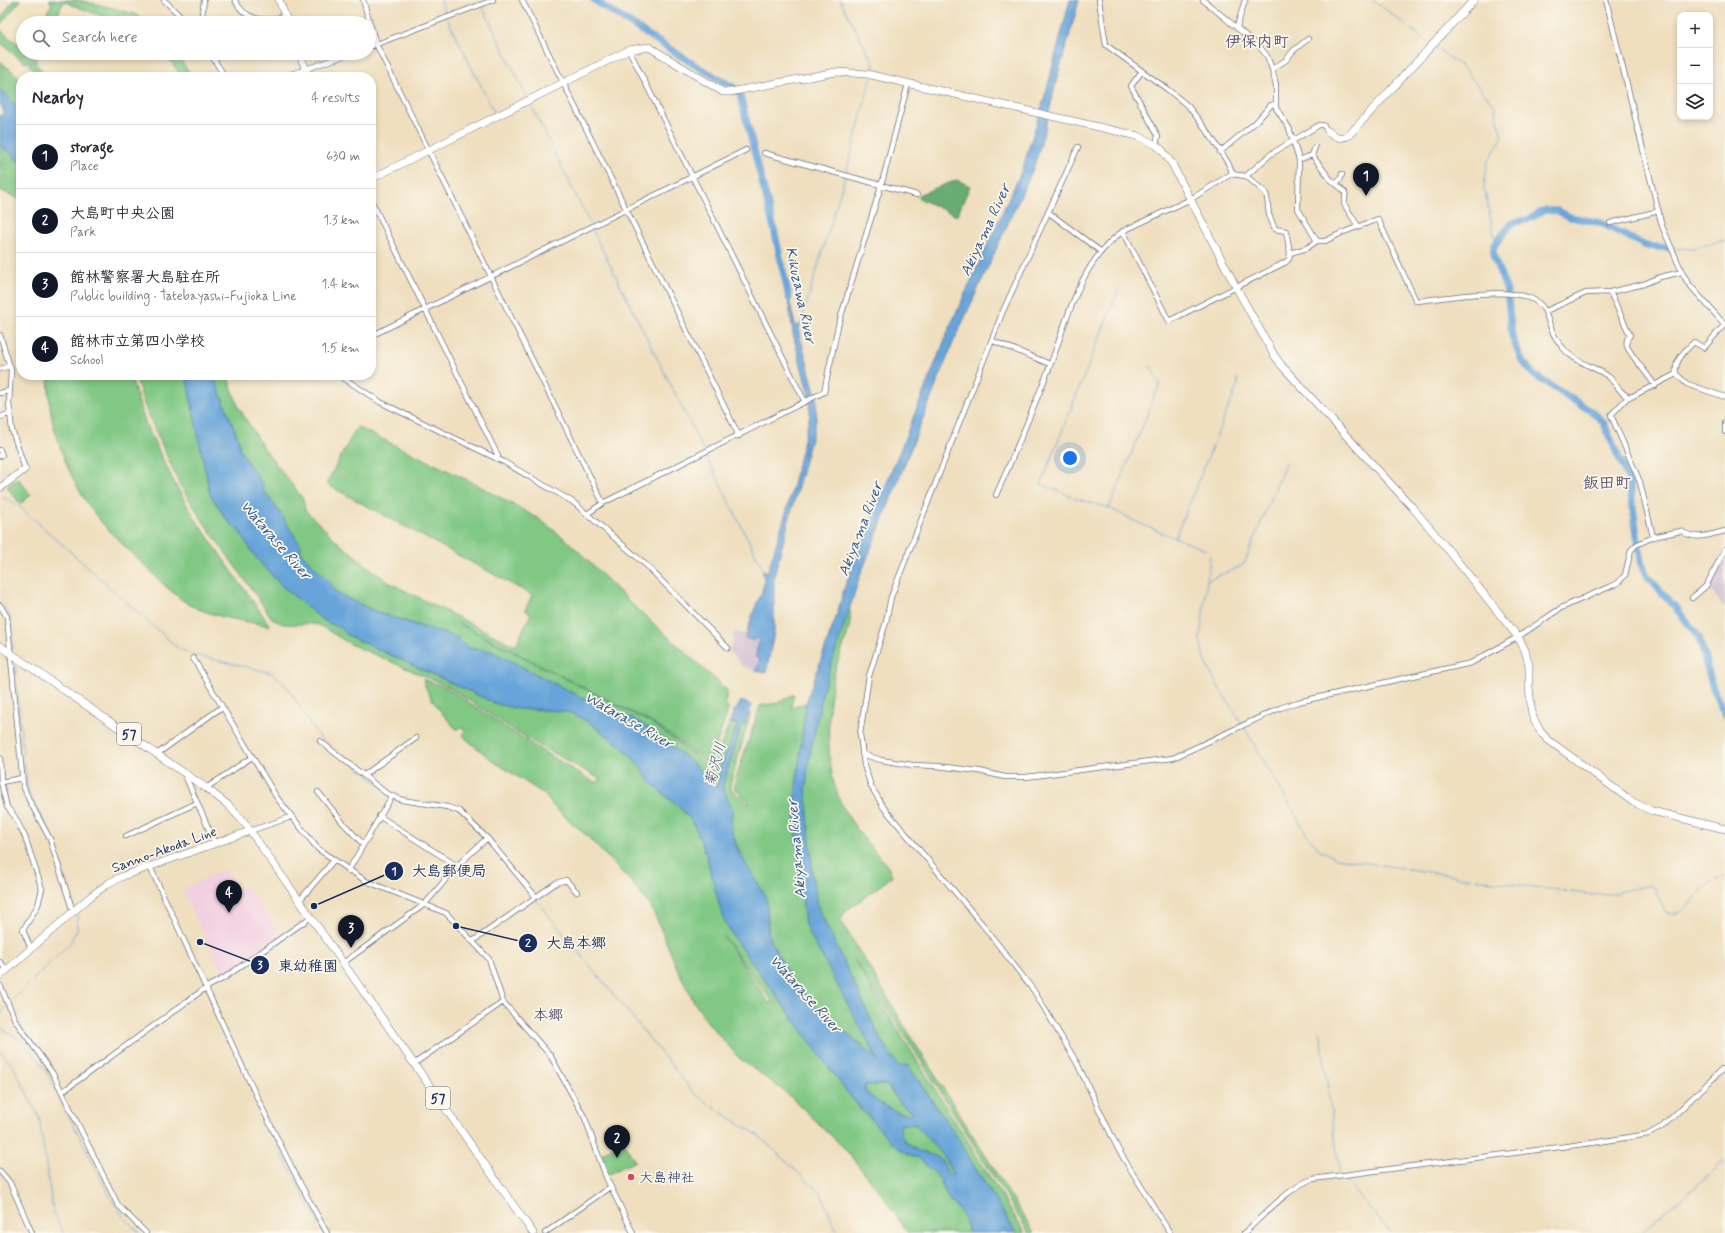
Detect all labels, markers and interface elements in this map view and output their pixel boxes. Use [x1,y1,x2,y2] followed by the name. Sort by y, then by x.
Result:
[1677,12,1713,120] map controls
[1677,12,1713,48] button: +
[16,16,376,60] search box
[30,27,52,49] icon: search
[62,28,138,48] text: Search here
[1225,32,1289,53] district label: 伊保内町
[1677,48,1713,84] button: −
[1677,84,1713,120] button: layers
[32,87,84,109] text: Nearby
[311,90,360,107] text: 4 results
[70,138,114,158] text: storage
[42,148,48,165] text: 1
[326,148,360,165] text: 630 m
[70,158,99,175] text: Place
[1353,163,1379,196] pin: 1
[956,179,1017,280] water label: Akiyama River
[70,204,175,224] text: 大島町中央公園
[42,212,48,229] text: 2
[323,212,360,229] text: 1.3 km
[70,224,96,241] text: Park
[780,245,820,347] water label: Kikuzawa River
[70,268,220,288] text: 館林警察署大島駐在所
[42,276,48,293] text: 3
[321,276,360,293] text: 1.4 km
[70,288,297,305] text: Public building · Tatebayashi-Fujioka Line
[70,332,205,352] text: 館林市立第四小学校
[41,340,49,357] text: 4
[321,340,360,357] text: 1.5 km
[70,352,104,369] text: School
[1060,448,1080,468] your location
[1583,473,1631,494] district label: 飯田町
[834,478,889,579] water label: Akiyama River
[235,497,316,586] water label: Watarase River
[581,688,678,755] water label: Watarase River
[117,723,141,745] road number: 57
[700,740,731,789] water label: 菊沢川
[783,797,811,899] water label: Akiyama River
[109,823,219,877] street label: Sanno-Akoda Line
[384,857,495,884] callout: 大島郵便局
[411,862,487,882] text: 大島郵便局
[391,864,397,880] text: 1
[216,880,242,913] pin: 4
[338,915,364,948] pin: 3
[518,930,614,957] callout: 大島本郷
[546,934,606,954] text: 大島本郷
[525,936,531,952] text: 2
[765,951,847,1039] water label: Watarase River
[250,952,346,979] callout: 東幼稚園
[278,957,338,977] text: 東幼稚園
[257,958,263,974] text: 3
[533,1006,563,1026] district label: 本郷
[426,1087,450,1109] road number: 57
[604,1125,630,1158] pin: 2
[639,1169,695,1187] place label: 大島神社
[626,1172,636,1182] marker: 大島神社

